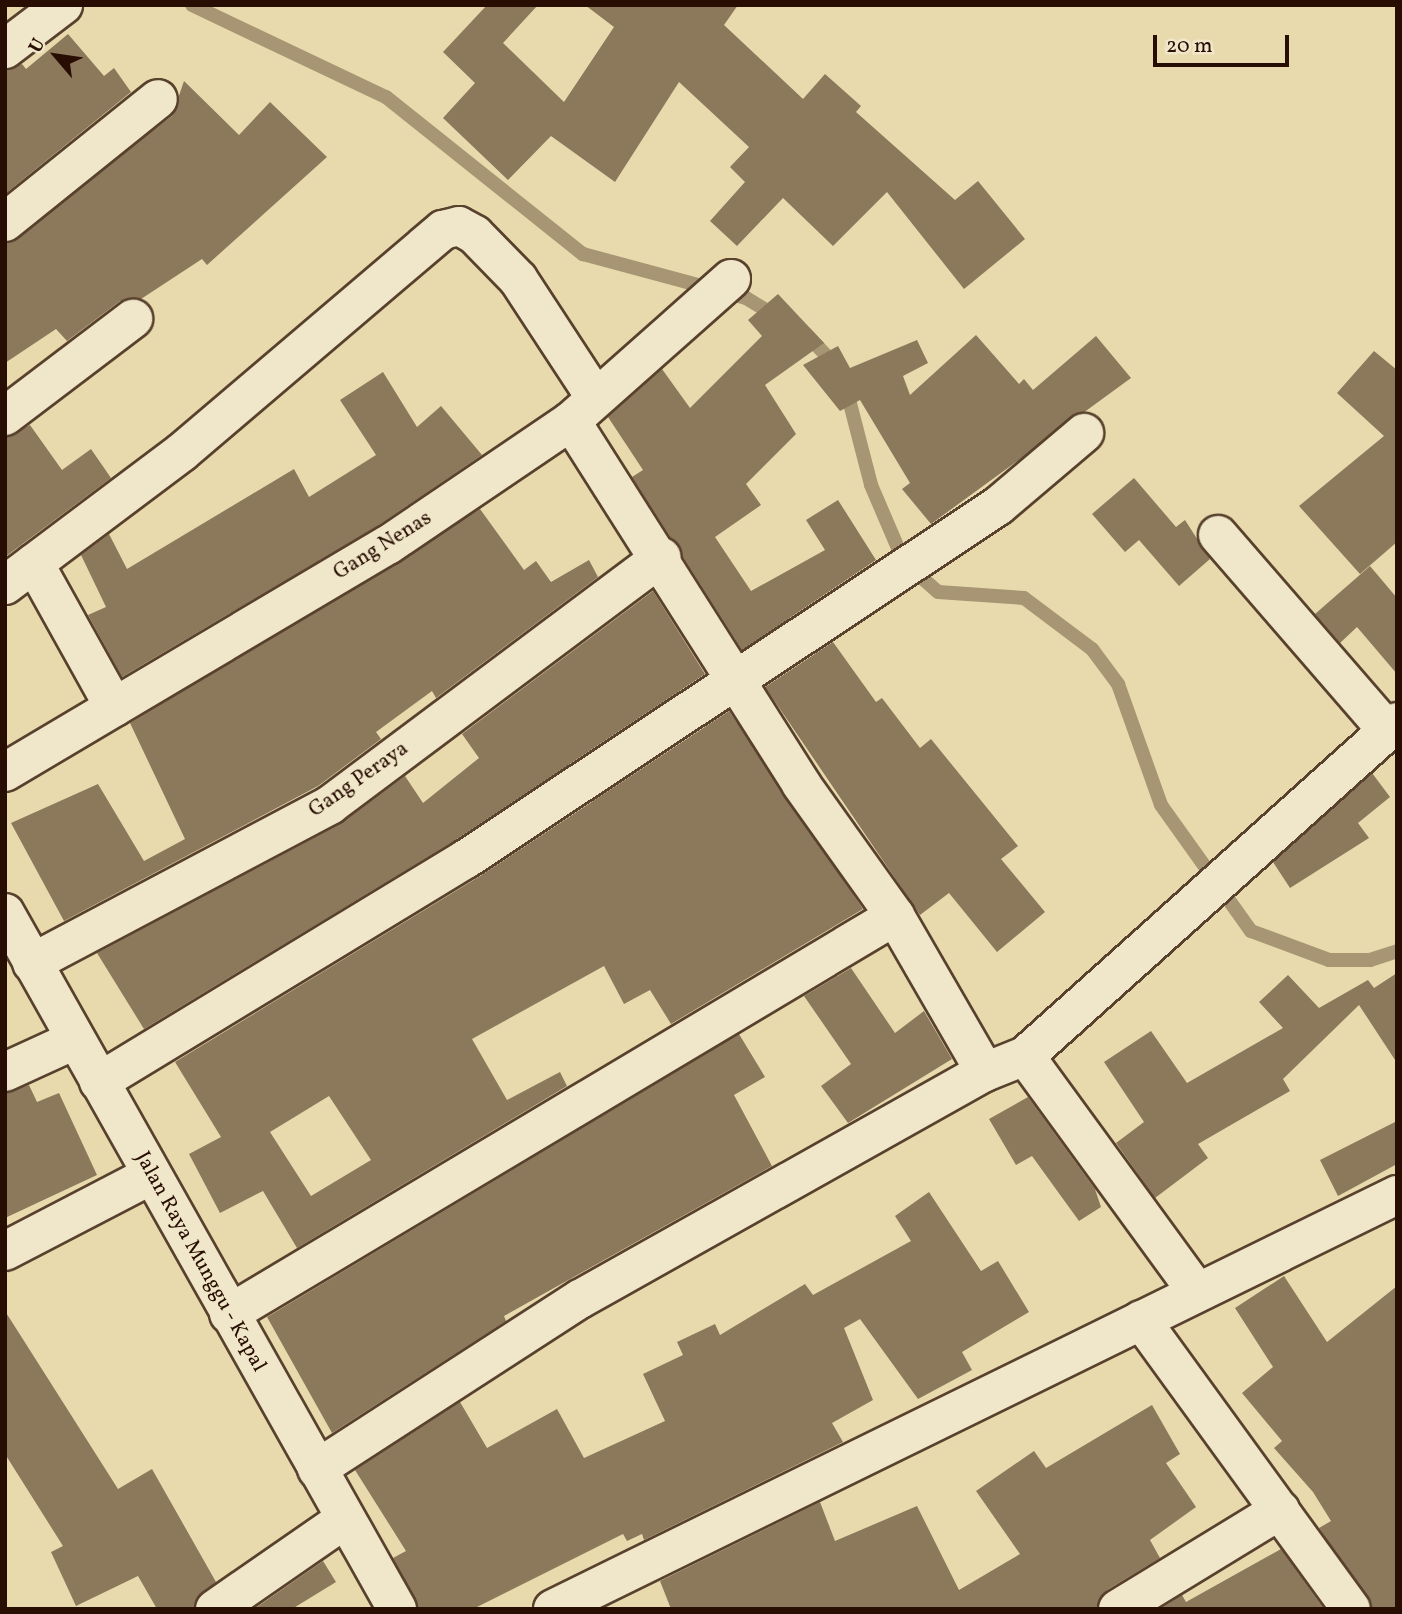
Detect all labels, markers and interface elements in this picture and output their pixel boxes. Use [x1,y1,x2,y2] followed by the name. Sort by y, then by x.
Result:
[21,21,91,91] north arrow
[1157,21,1294,65] scale bar
[1166,32,1212,61] text: 20 m
[23,34,52,58] text: U
[329,506,437,586] street label: Gang Nenas
[304,737,414,823] street label: Gang Peraya
[129,1147,271,1377] street label: Jalan Raya Munggu - Kapal

